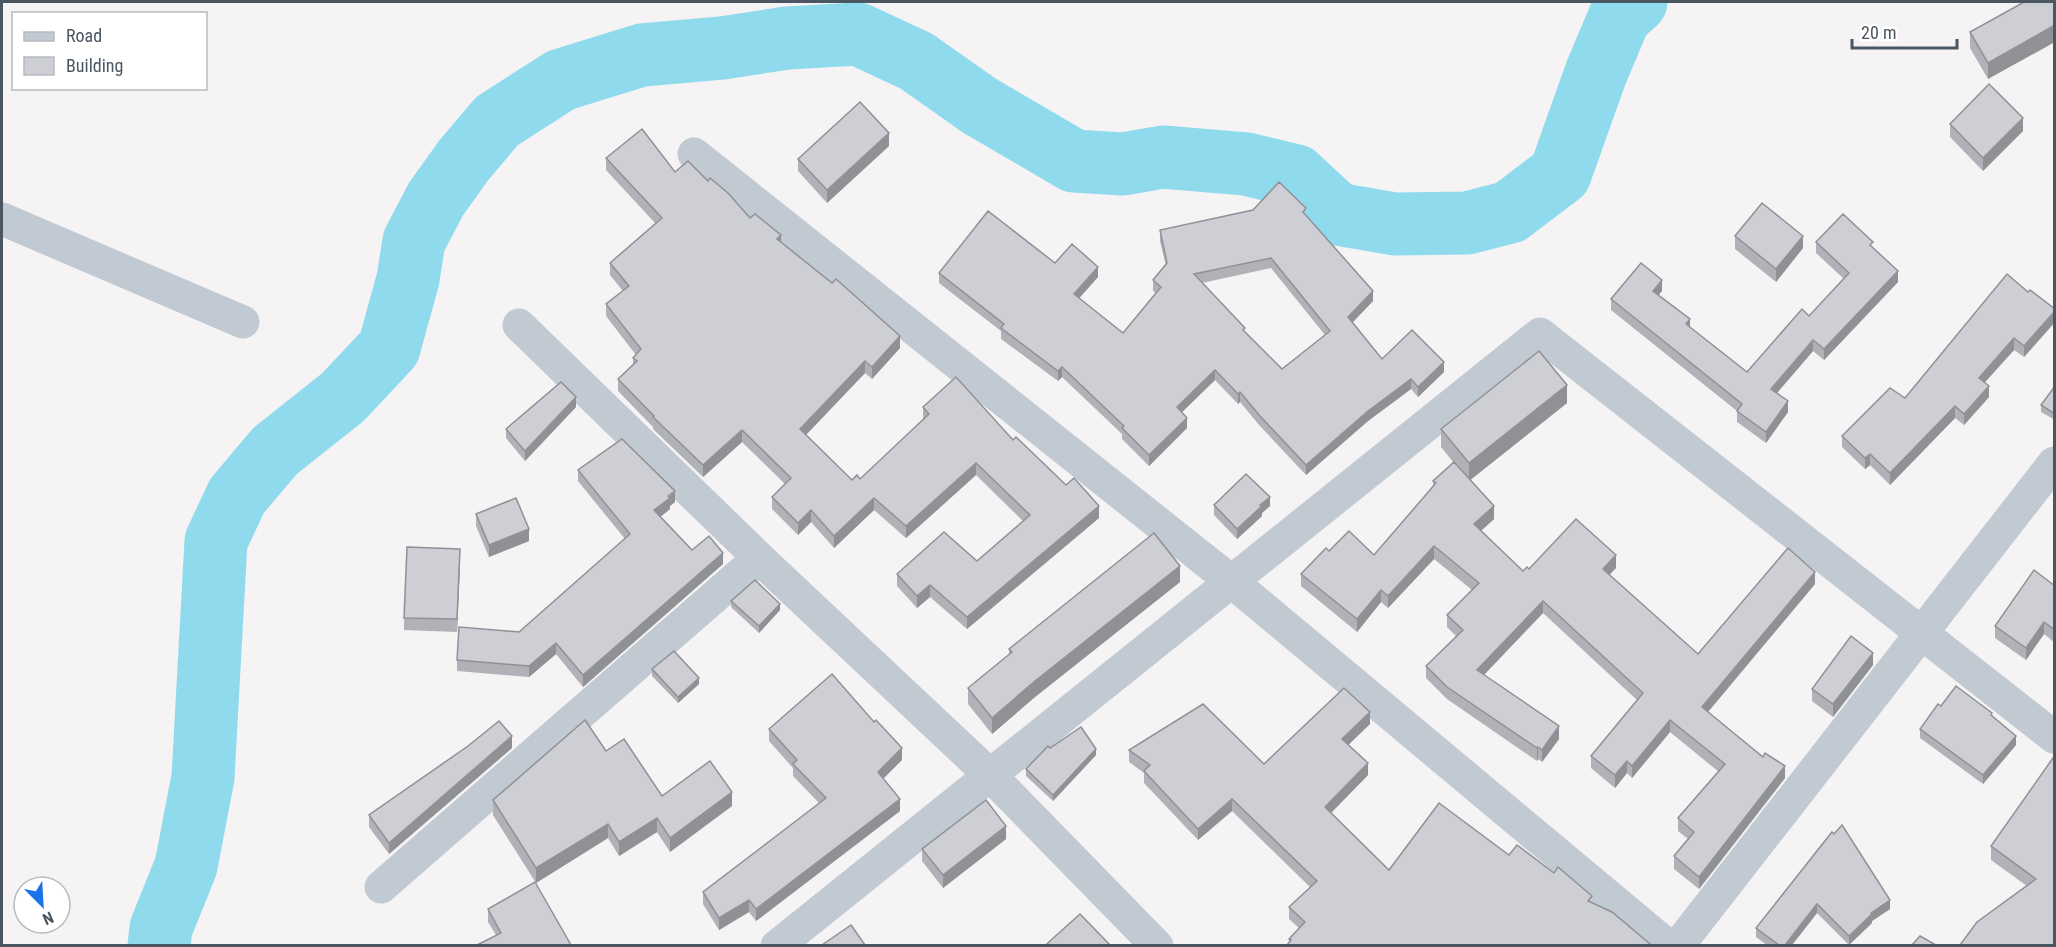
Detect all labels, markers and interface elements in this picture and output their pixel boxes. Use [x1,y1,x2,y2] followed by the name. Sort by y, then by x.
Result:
[12,12,207,90] legend
[1852,12,1957,50] scale bar
[1861,22,1896,43] text: 20 m
[66,25,102,46] text: Road
[66,55,123,76] text: Building
[12,875,72,935] north arrow
[40,908,56,929] text: N

